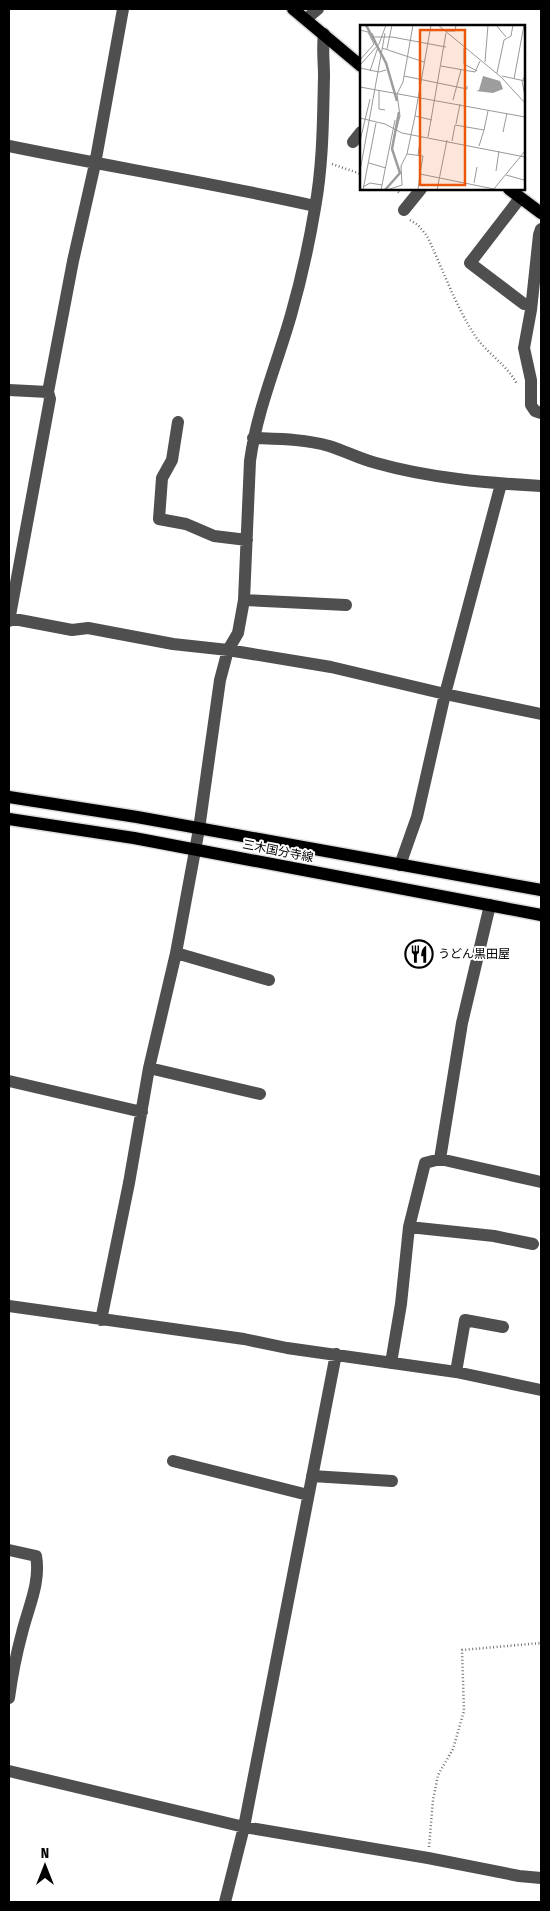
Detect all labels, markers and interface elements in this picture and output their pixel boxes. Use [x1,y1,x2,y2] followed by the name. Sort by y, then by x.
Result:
[360,25,525,190] inset map
[241,837,315,865] street label: 三木国分寺線
[404,939,434,969] restaurant icon: うどん黒田屋
[438,947,510,961] place label: うどん黒田屋
[20,1841,70,1891] north arrow
[41,1845,49,1862] text: N

